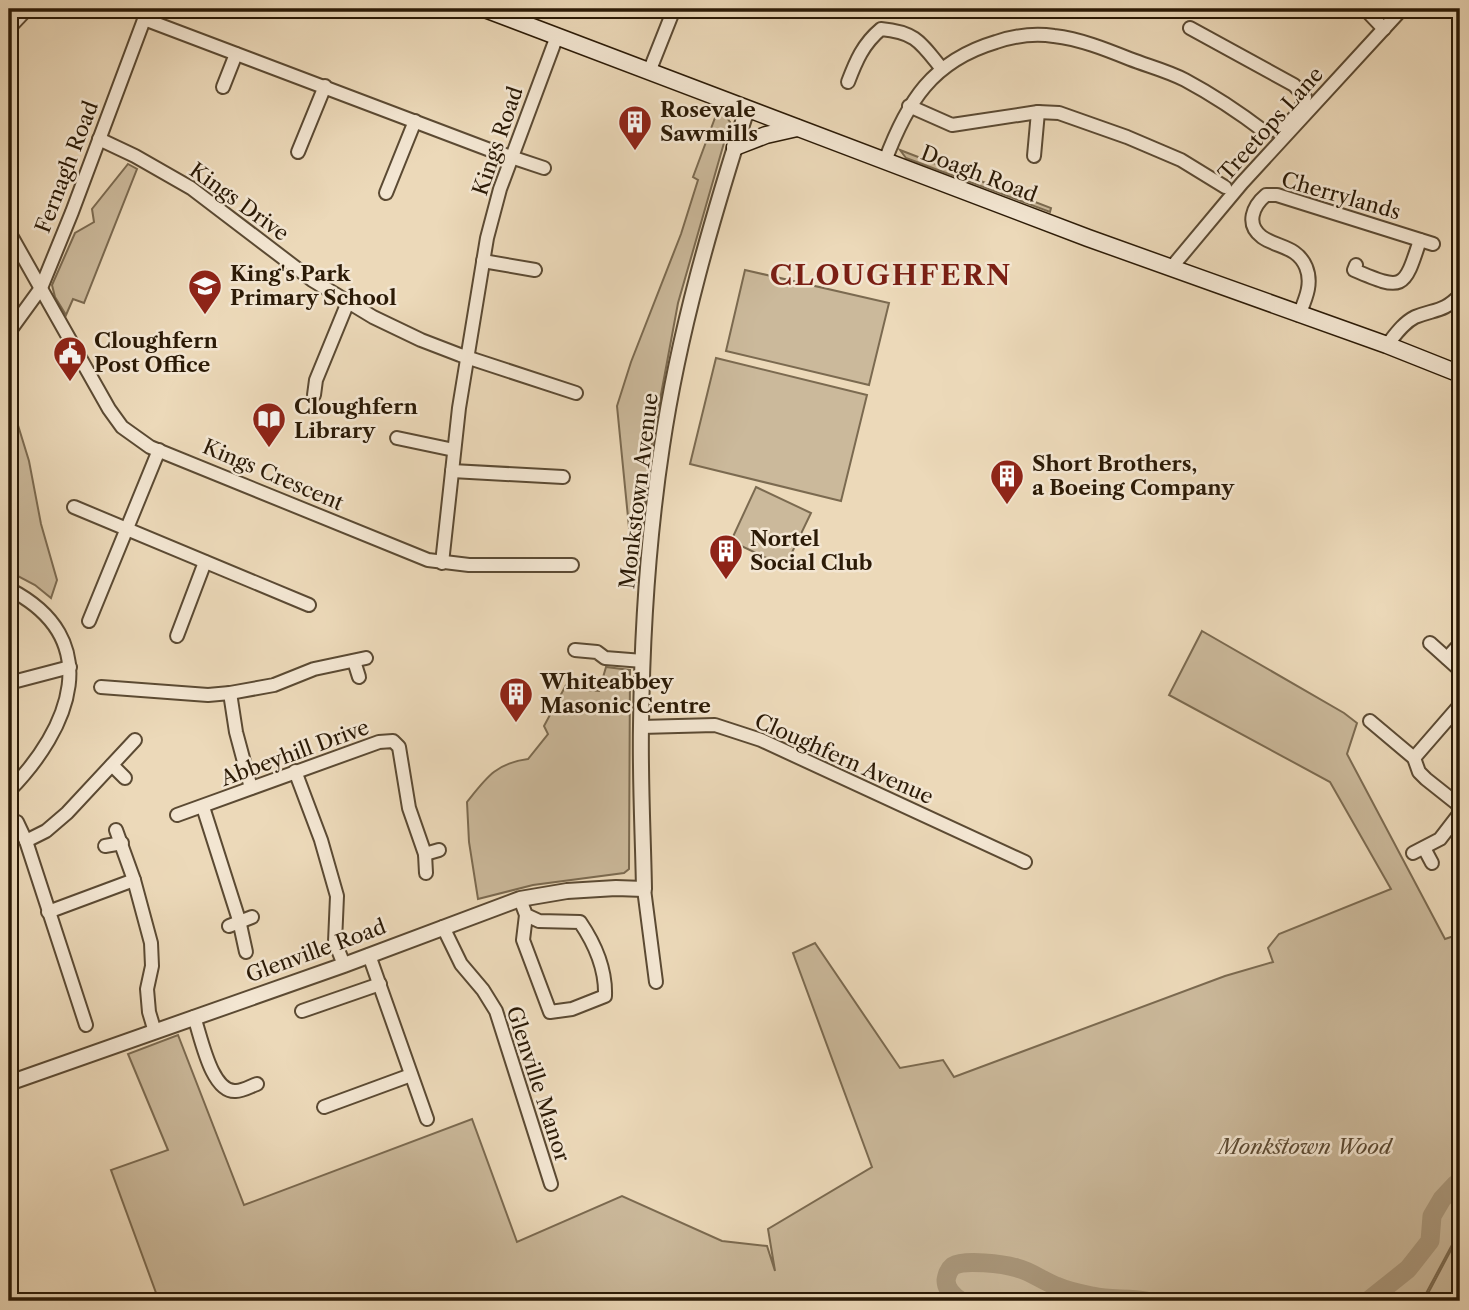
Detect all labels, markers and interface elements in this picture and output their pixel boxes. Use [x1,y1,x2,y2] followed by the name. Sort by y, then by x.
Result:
[1213,62,1328,186] street label: Treetops Lane
[467,83,528,199] street label: Kings Road
[30,97,103,236] street label: Fernagh Road
[660,97,758,146] place label: Rosevale Sawmills
[616,103,654,152] building icon: Rosevale Sawmills
[917,140,1041,207] street label: Doagh Road
[185,157,294,246] street label: Kings Drive
[1279,167,1404,224] street label: Cherrylands
[770,258,1012,292] district label: CLOUGHFERN
[230,261,397,310] place label: King's Park Primary School
[186,267,224,316] school or university icon: King's Park Primary School
[94,328,218,377] place label: Cloughfern Post Office
[51,334,89,383] public building icon: Cloughfern Post Office
[614,391,663,590] street label: Monkstown Avenue
[294,394,418,443] place label: Cloughfern Library
[250,400,288,449] library icon: Cloughfern Library
[199,434,348,516] street label: Kings Crescent
[1032,451,1235,500] place label: Short Brothers, a Boeing Company
[988,457,1026,506] building icon: Short Brothers, a Boeing Company
[750,526,873,575] place label: Nortel Social Club
[707,532,745,581] building icon: Nortel Social Club
[539,669,711,718] place label: Whiteabbey Masonic Centre
[497,675,535,724] building icon: Whiteabbey Masonic Centre
[751,708,937,809] street label: Cloughfern Avenue
[216,714,372,791] street label: Abbeyhill Drive
[242,914,389,987] street label: Glenville Road
[502,1003,575,1165] street label: Glenville Manor
[1215,1134,1394,1159] park label: Monkstown Wood

